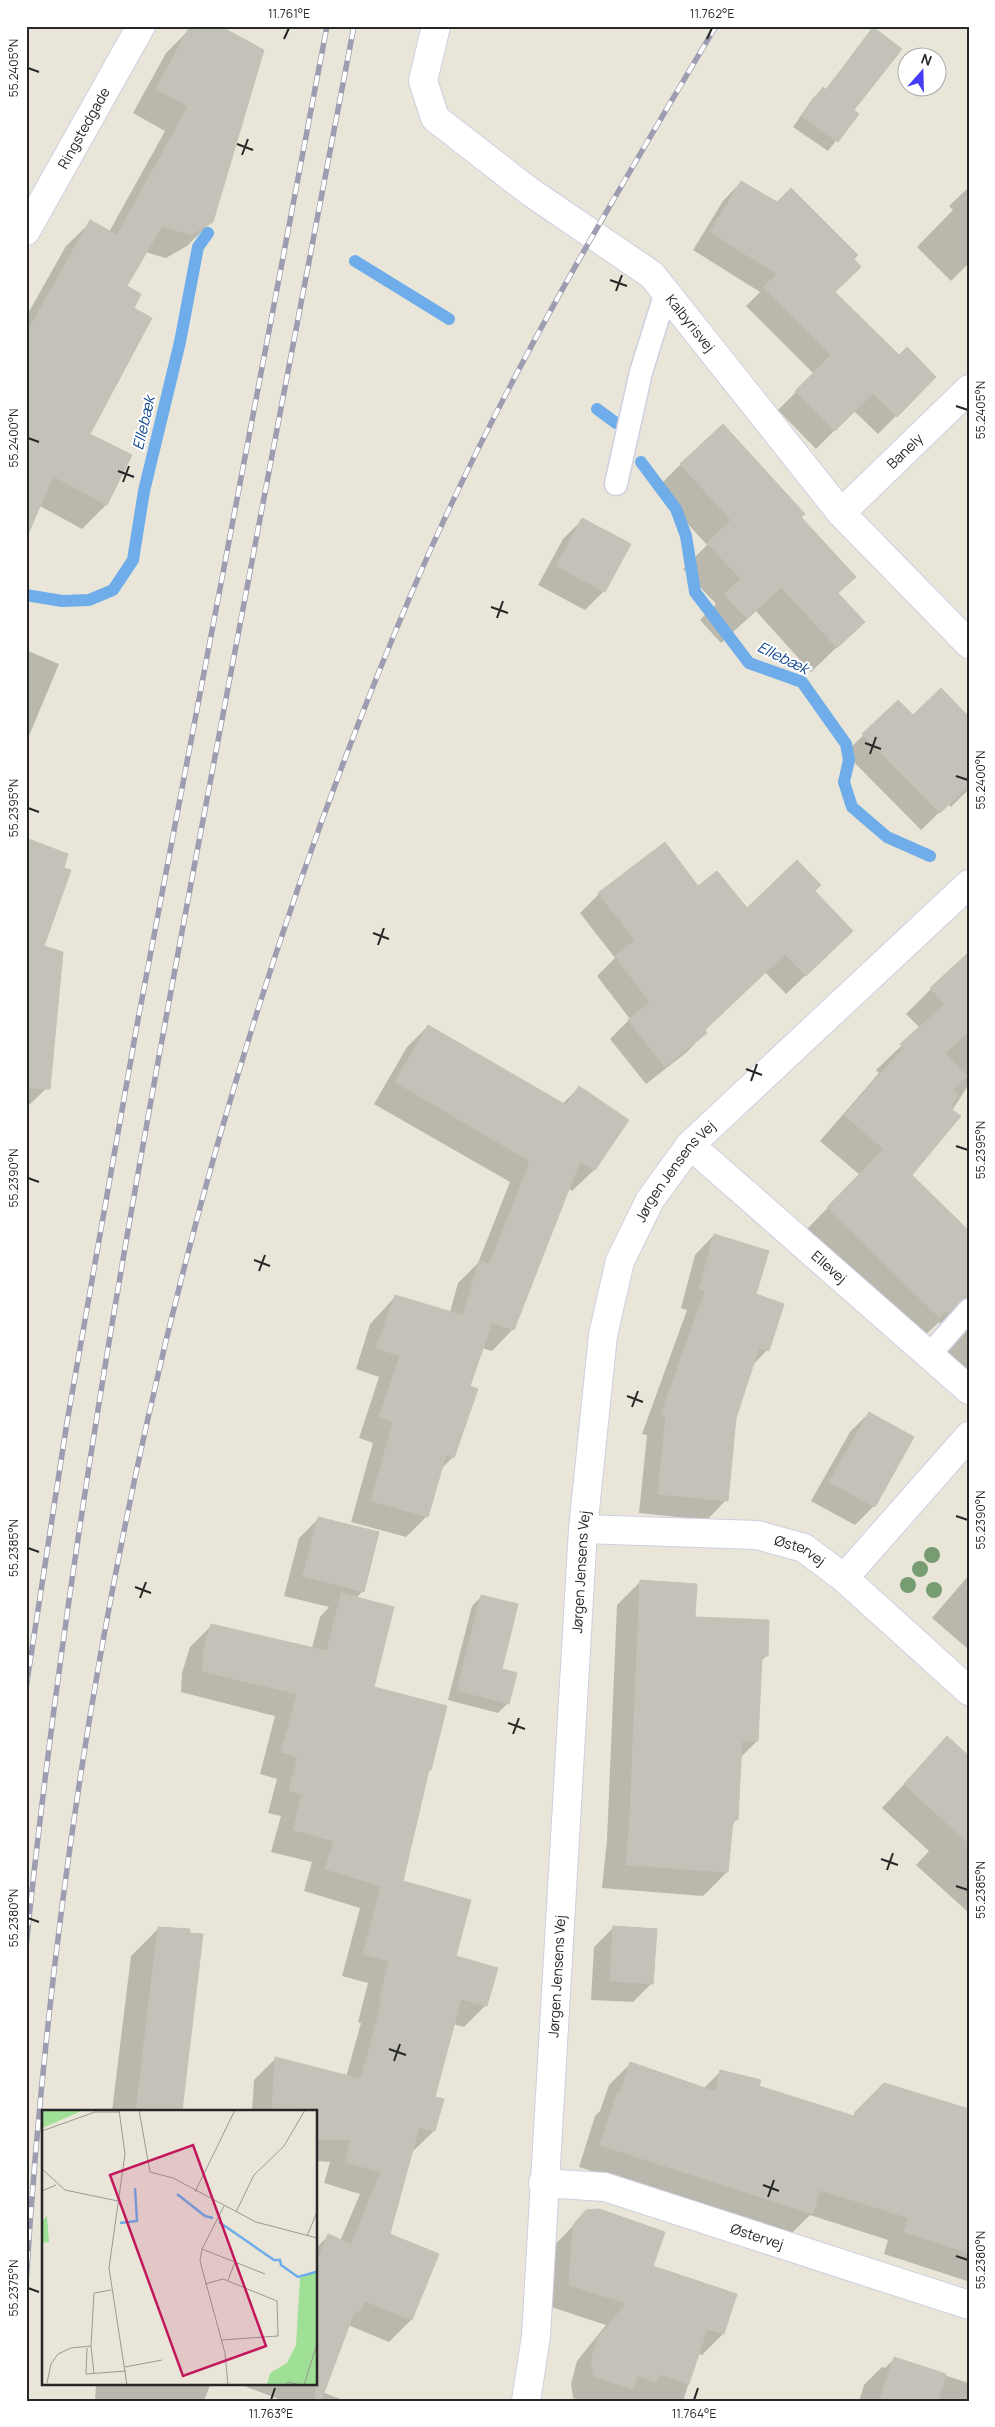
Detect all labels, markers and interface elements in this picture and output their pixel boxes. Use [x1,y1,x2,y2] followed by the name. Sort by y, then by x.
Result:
[268,5,310,22] text: 11.761°E
[690,5,734,22] text: 11.762°E
[5,39,22,97] text: 55.2405°N
[898,48,948,98] north arrow
[919,49,935,70] text: N
[53,84,114,172] street label: Ringstedgade
[662,290,720,356] street label: Kalbyrisvej
[972,381,989,439] text: 55.2405°N
[127,391,160,452] water label: Ellebæk
[5,409,22,467] text: 55.2400°N
[882,428,927,473] street label: Banely
[754,636,815,680] water label: Ellebæk
[972,751,989,809] text: 55.2400°N
[5,779,22,837] text: 55.2395°N
[631,1116,719,1225] street label: Jørgen Jensens Vej
[972,1121,989,1179] text: 55.2395°N
[5,1149,22,1207] text: 55.2390°N
[808,1246,851,1287] street label: Ellevej
[972,1491,989,1549] text: 55.2390°N
[567,1510,594,1634] street label: Jørgen Jensens Vej
[5,1519,22,1577] text: 55.2385°N
[773,1530,830,1570] street label: Østervej
[972,1861,989,1919] text: 55.2385°N
[5,1889,22,1947] text: 55.2380°N
[543,1914,570,2038] street label: Jørgen Jensens Vej
[42,2110,318,2384] inset map
[728,2218,786,2253] street label: Østervej
[972,2231,989,2289] text: 55.2380°N
[5,2260,22,2316] text: 55.2375°N
[249,2405,293,2422] text: 11.763°E
[672,2405,717,2422] text: 11.764°E

